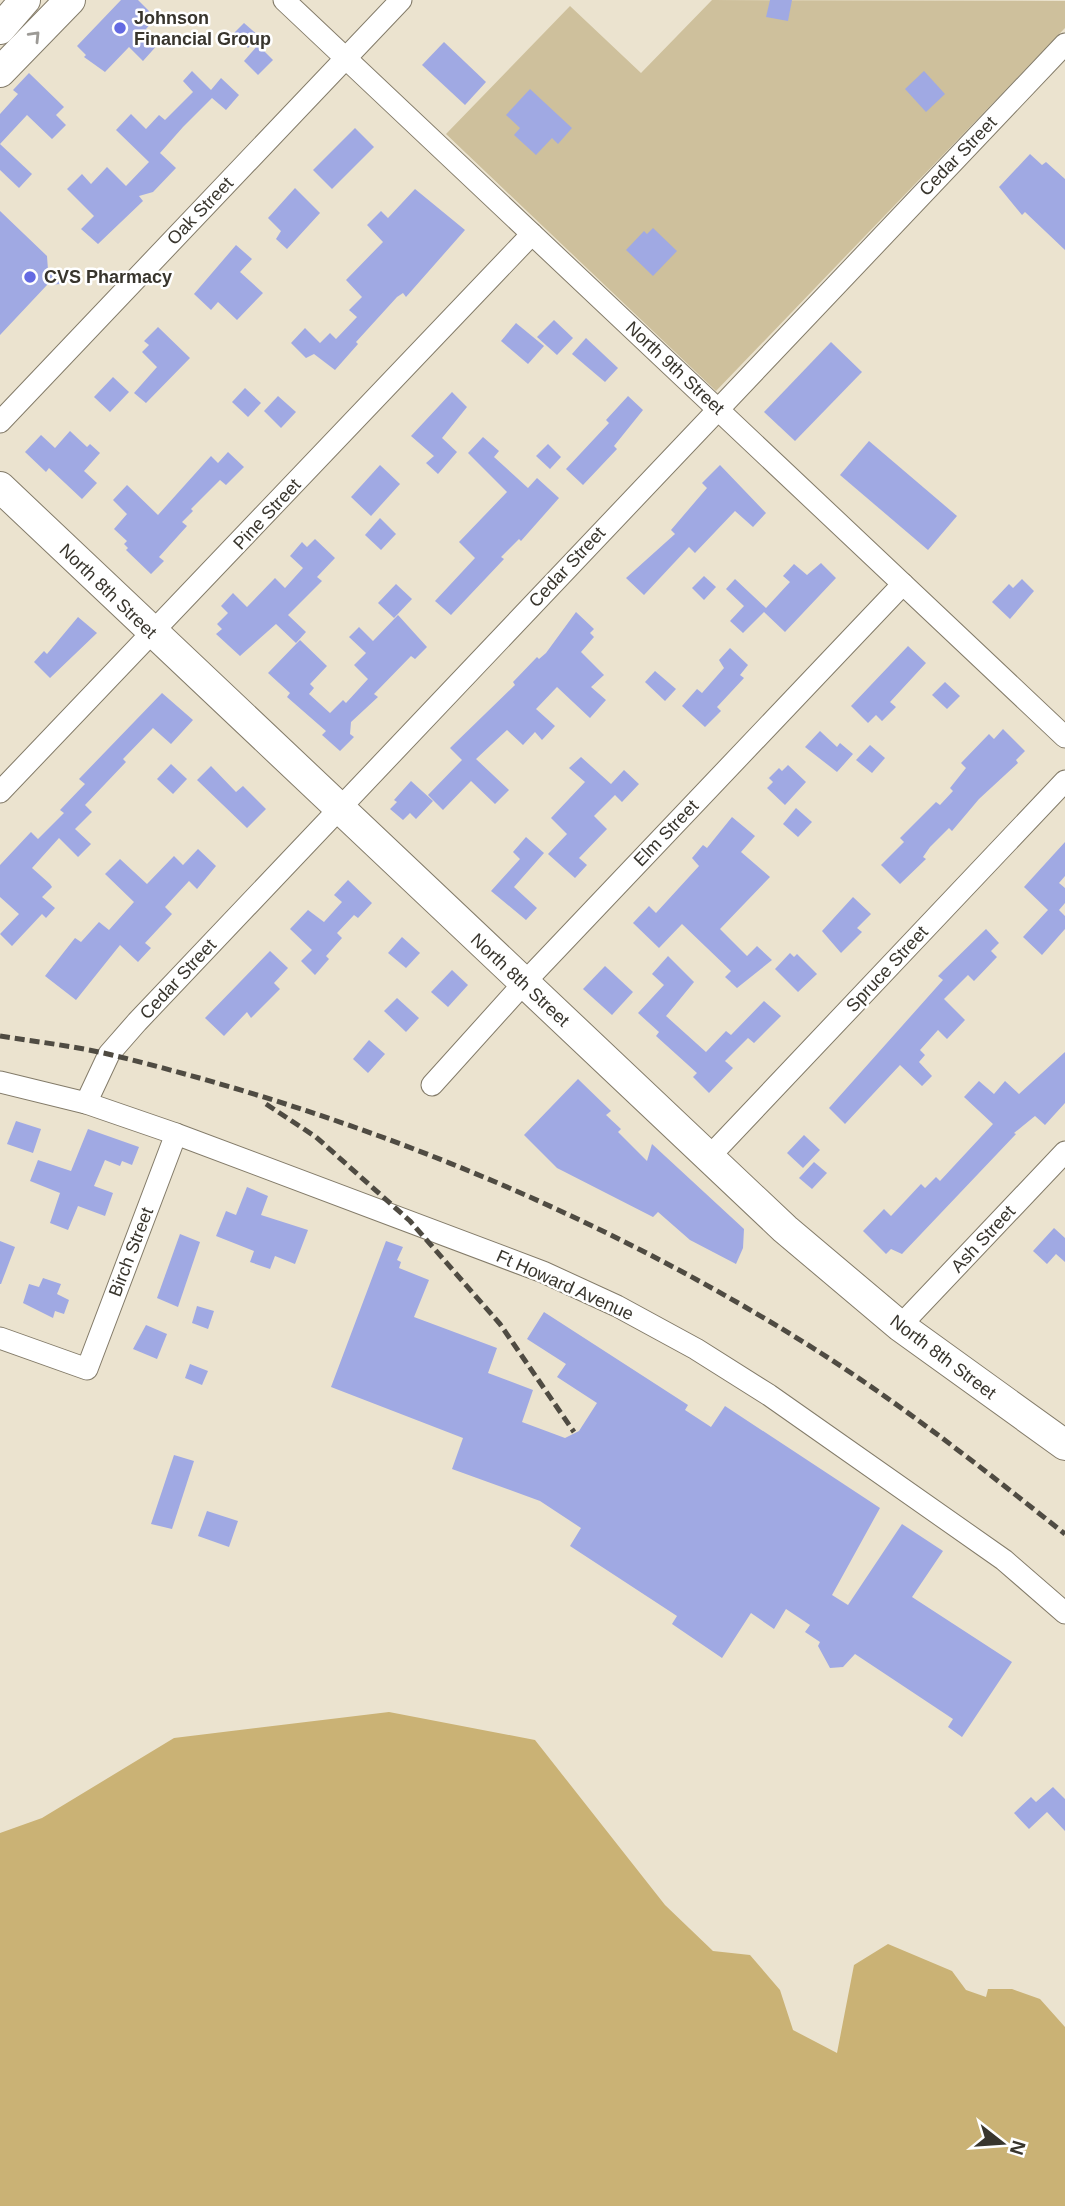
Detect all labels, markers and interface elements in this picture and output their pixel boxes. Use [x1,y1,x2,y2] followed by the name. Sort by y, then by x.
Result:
[134,8,271,49] place label: Johnson Financial Group
[112,20,128,36] marker: Johnson Financial Group
[27,32,40,45] one-way arrow
[915,112,1001,200] street label: Cedar Street
[163,173,237,249] street label: Oak Street
[44,267,172,287] place label: CVS Pharmacy
[22,269,38,285] marker: CVS Pharmacy
[622,317,728,419] street label: North 9th Street
[229,475,305,553] street label: Pine Street
[525,523,609,611] street label: Cedar Street
[55,540,161,642] street label: North 8th Street
[630,796,702,870] street label: Elm Street
[842,922,932,1016] street label: Spruce Street
[467,929,573,1031] street label: North 8th Street
[136,935,220,1023] street label: Cedar Street
[947,1201,1019,1277] street label: Ash Street
[105,1205,157,1299] street label: Birch Street
[493,1246,637,1324] street label: Ft Howard Avenue
[886,1311,1000,1403] street label: North 8th Street
[967,2108,1037,2178] north arrow
[1006,2138,1030,2157] text: N

